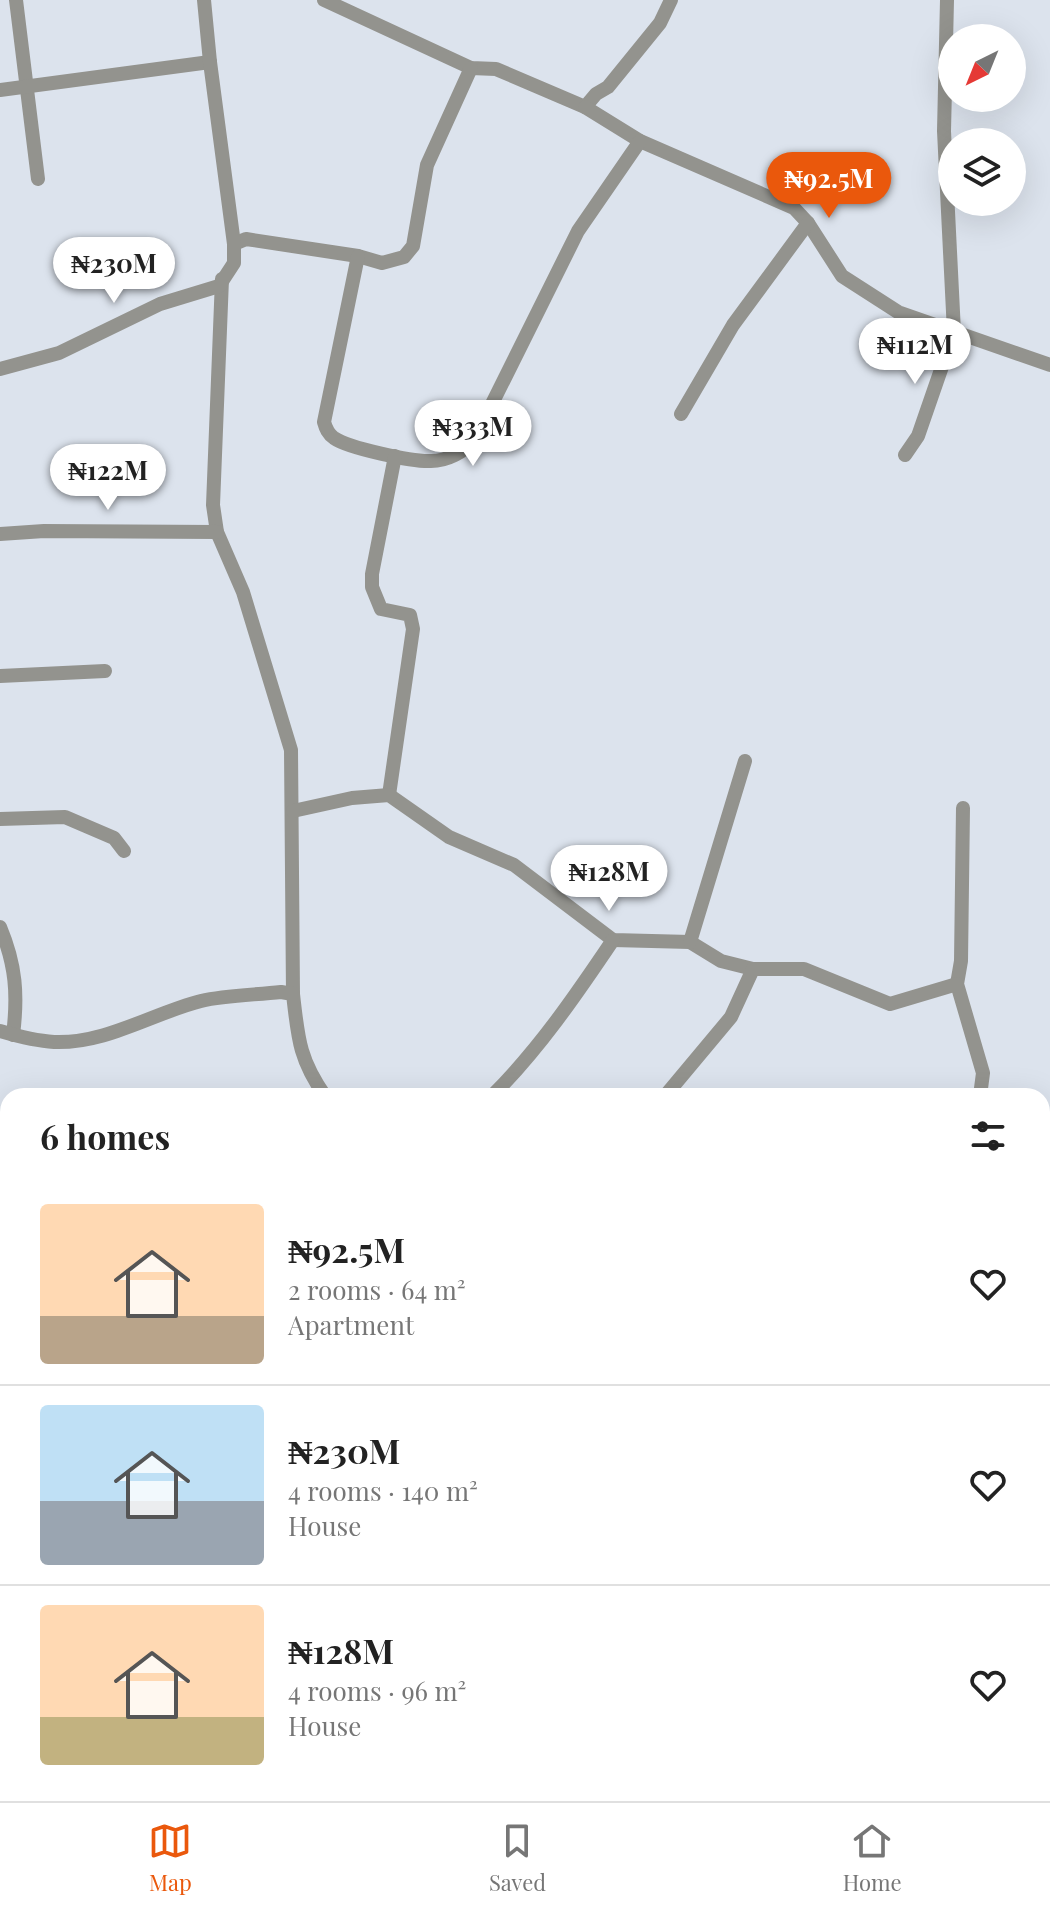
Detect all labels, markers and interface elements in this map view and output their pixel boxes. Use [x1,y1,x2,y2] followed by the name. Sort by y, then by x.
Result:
[938,24,1026,112] north arrow
[938,24,1026,216] map controls
[938,128,1026,216] button: layers
[764,152,894,220] pin: ₦92.5M
[784,160,874,195] text: ₦92.5M
[58,237,170,305] pin: ₦230M
[71,245,157,280] text: ₦230M
[859,318,971,386] pin: ₦112M
[877,326,953,361] text: ₦112M
[417,400,529,468] pin: ₦333M
[433,408,513,443] text: ₦333M
[52,444,164,512] pin: ₦122M
[68,452,148,487] text: ₦122M
[553,845,665,913] pin: ₦128M
[568,853,650,888] text: ₦128M
[40,1113,170,1159] text: 6 homes
[966,1114,1010,1158] icon: filters
[288,1226,405,1272] text: ₦92.5M
[104,1236,200,1332] icon: home
[966,1262,1010,1306] icon: heart
[288,1272,466,1307] text: 2 rooms · 64 m²
[288,1307,414,1342] text: Apartment
[288,1427,400,1473] text: ₦230M
[104,1437,200,1533] icon: home
[966,1463,1010,1507] icon: heart
[288,1473,478,1508] text: 4 rooms · 140 m²
[288,1508,361,1543] text: House
[288,1627,394,1673] text: ₦128M
[104,1637,200,1733] icon: home
[966,1663,1010,1707] icon: heart
[288,1673,466,1708] text: 4 rooms · 96 m²
[288,1708,361,1743] text: House
[148,1819,192,1897] tab: Map
[489,1819,546,1897] tab: Saved
[843,1819,902,1897] tab: Home

